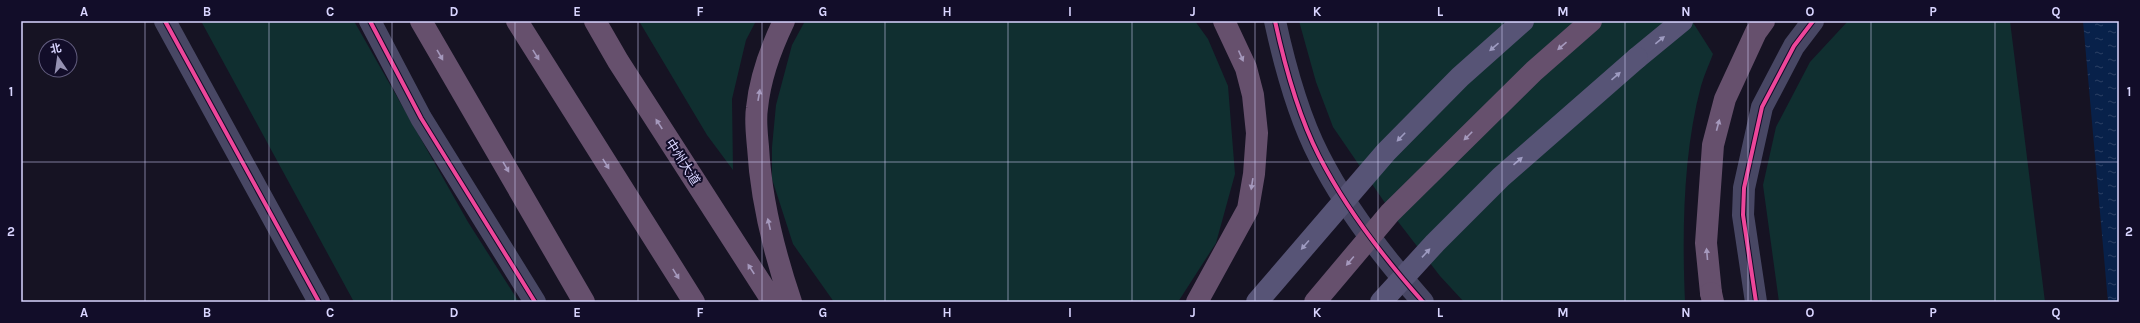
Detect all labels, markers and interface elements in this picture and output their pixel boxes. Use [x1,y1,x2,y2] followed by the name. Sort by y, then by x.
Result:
[80,4,88,19] text: A
[203,4,211,19] text: B
[326,4,334,19] text: C
[450,4,459,19] text: D
[573,4,581,19] text: E
[696,4,704,19] text: F
[819,4,827,19] text: G
[942,4,952,19] text: H
[1068,4,1072,19] text: I
[1190,4,1196,19] text: J
[1313,4,1322,19] text: K
[1437,4,1444,19] text: L
[1557,4,1569,19] text: M
[1681,4,1691,19] text: N
[1806,4,1815,19] text: O
[1929,4,1937,19] text: P
[2052,4,2061,19] text: Q
[1654,35,1665,44] one-way arrow
[38,38,78,78] north arrow
[49,41,63,56] text: 北
[1489,42,1499,51] one-way arrow
[1556,42,1567,51] one-way arrow
[437,49,444,61] one-way arrow
[533,49,540,60] one-way arrow
[1238,51,1244,62] one-way arrow
[1611,71,1622,80] one-way arrow
[9,84,13,99] text: 1
[2127,84,2131,99] text: 1
[756,89,762,101] one-way arrow
[655,118,662,130] one-way arrow
[1715,119,1721,131] one-way arrow
[1463,131,1473,141] one-way arrow
[1396,132,1406,142] one-way arrow
[663,136,703,188] street label: 中州大道
[1513,157,1524,166] one-way arrow
[602,159,610,169] one-way arrow
[502,161,509,173] one-way arrow
[1249,178,1255,190] one-way arrow
[766,218,772,230] one-way arrow
[7,224,15,239] text: 2
[2125,224,2133,239] text: 2
[1301,240,1310,249] one-way arrow
[1421,248,1431,258] one-way arrow
[1704,248,1711,260] one-way arrow
[1345,256,1354,266] one-way arrow
[748,263,755,275] one-way arrow
[672,269,680,279] one-way arrow
[80,305,88,320] text: A
[203,305,211,320] text: B
[326,305,334,320] text: C
[450,305,459,320] text: D
[573,305,581,320] text: E
[696,305,704,320] text: F
[819,305,827,320] text: G
[942,305,952,320] text: H
[1068,305,1072,320] text: I
[1190,305,1196,320] text: J
[1313,305,1322,320] text: K
[1437,305,1444,320] text: L
[1557,305,1569,320] text: M
[1681,305,1691,320] text: N
[1806,305,1815,320] text: O
[1929,305,1937,320] text: P
[2052,305,2061,320] text: Q

